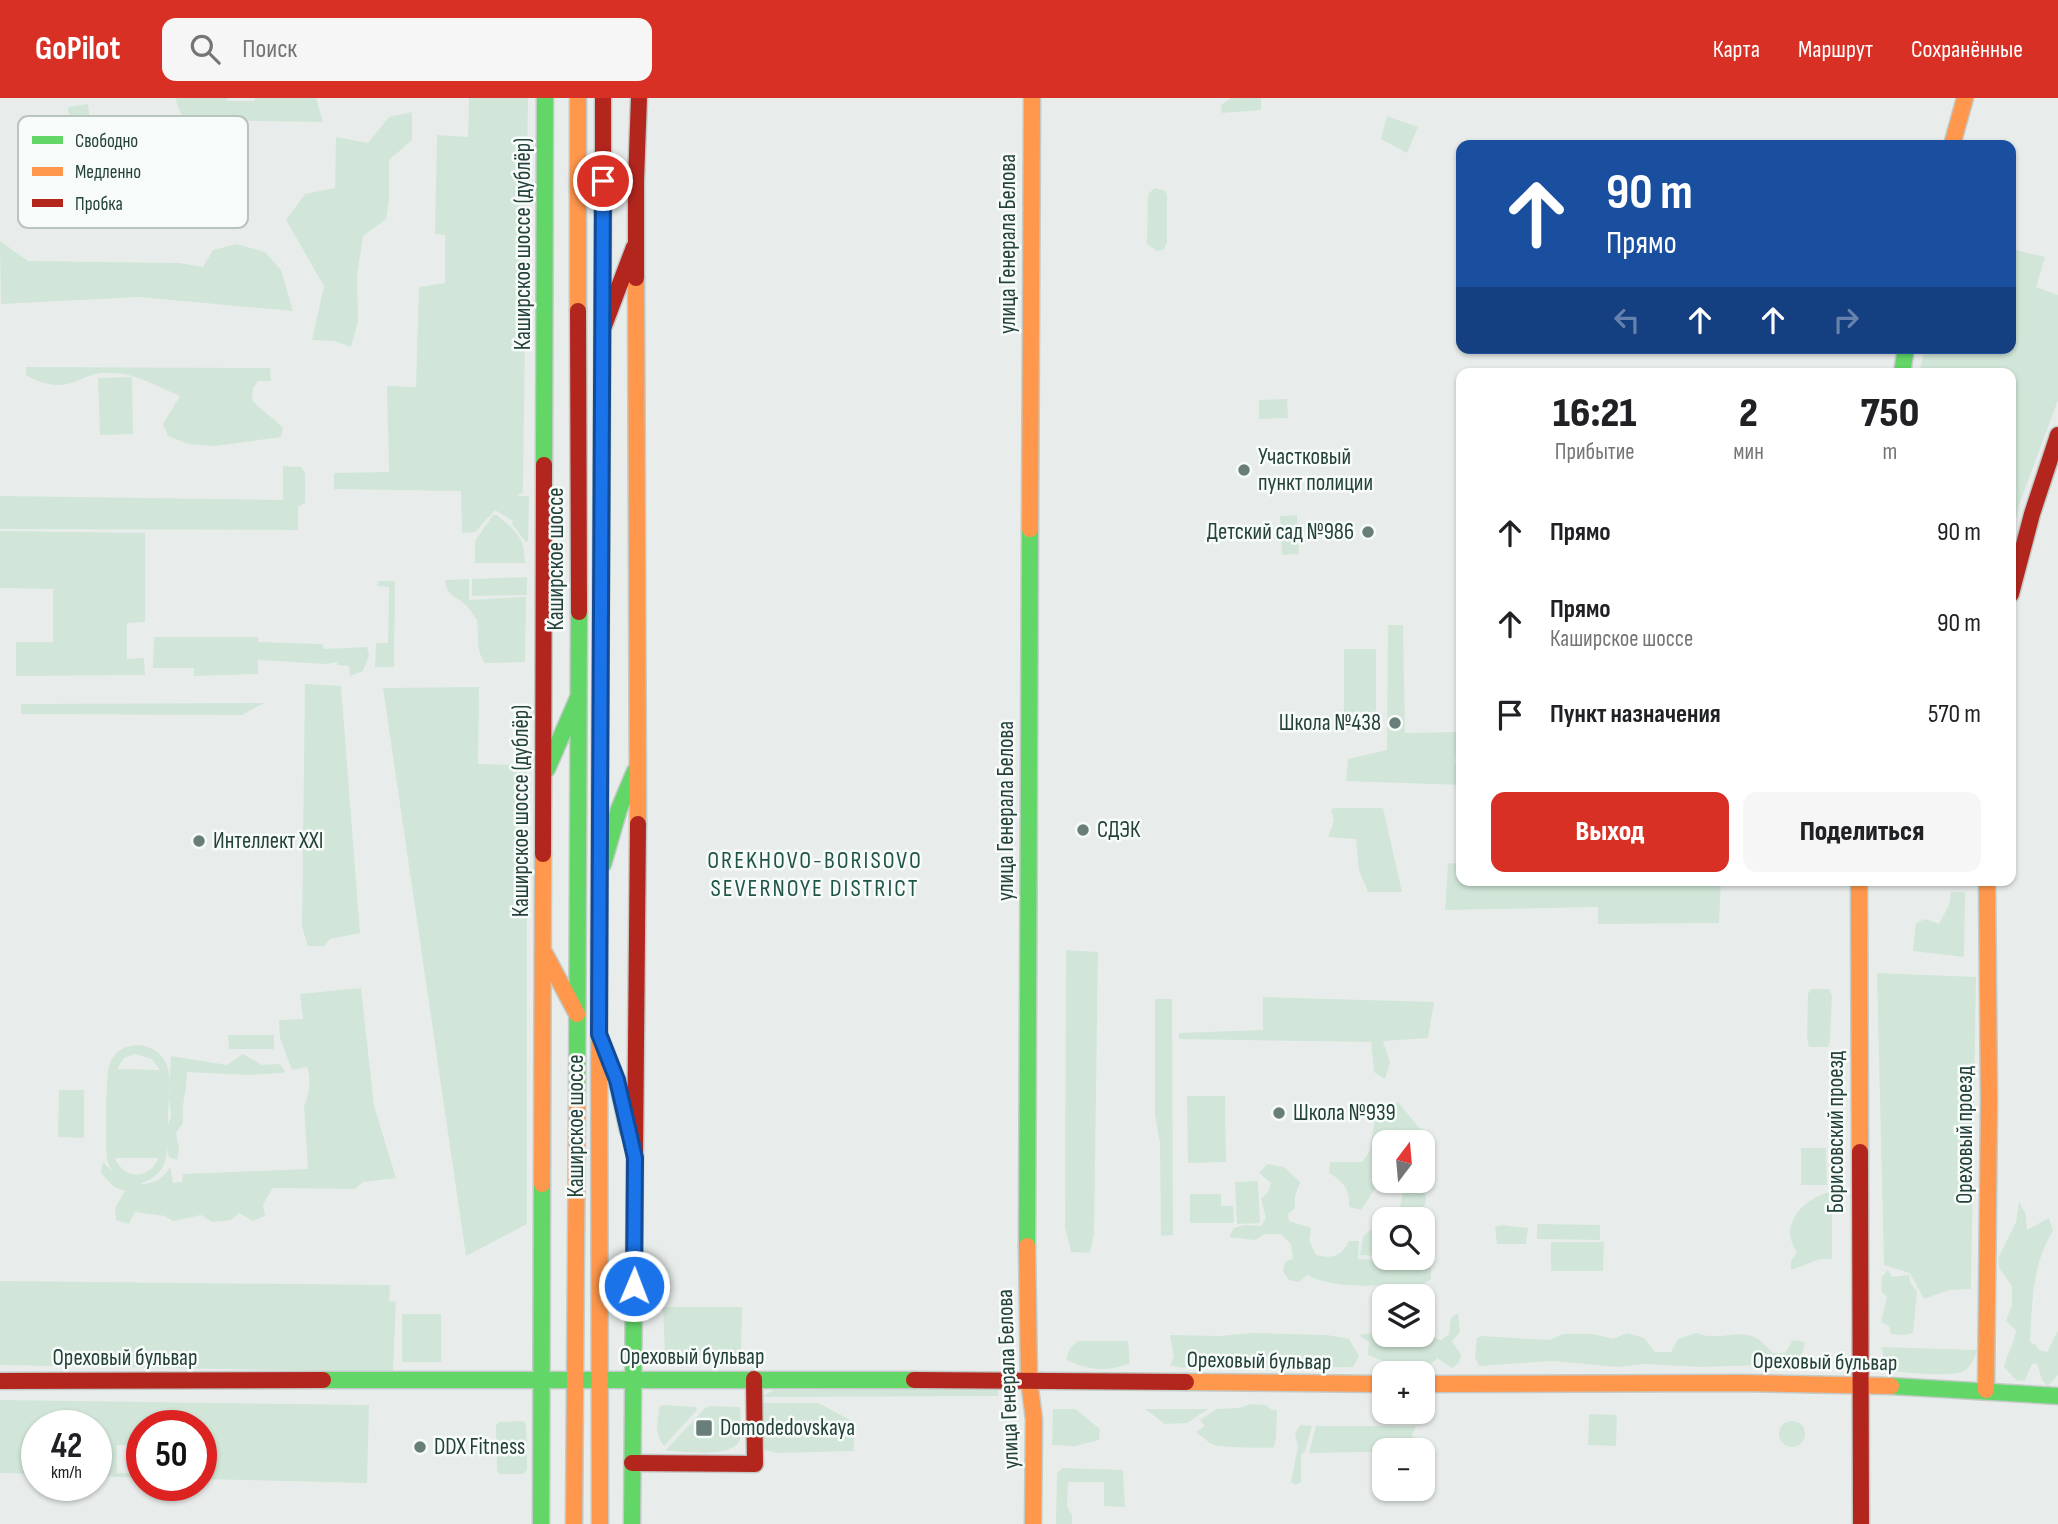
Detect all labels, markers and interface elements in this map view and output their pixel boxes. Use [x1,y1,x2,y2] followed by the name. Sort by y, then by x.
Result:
[162,18,652,81] search box
[35,29,120,69] text: GoPilot
[186,30,224,68] icon: search
[242,34,297,65] text: Поиск
[1713,35,1760,64] text: Карта
[1798,35,1873,64] text: Маршрут
[1911,35,2023,64] text: Сохранённые
[18,116,248,228] legend
[75,130,138,153] text: Свободно
[509,138,537,350] street label: Каширское шоссе (дублёр)
[573,151,633,211] pin
[994,154,1022,334] street label: улица Генерала Белова
[75,161,141,184] text: Медленно
[584,162,622,200] icon: arrive
[1606,164,1693,223] text: 90 m
[1491,168,1582,259] icon: ahead
[75,193,123,216] text: Пробка
[1606,224,1677,263] text: Прямо
[1608,301,1646,339] icon: left
[1681,301,1719,339] icon: ahead
[1754,301,1792,339] icon: ahead
[1827,301,1865,339] icon: right
[1553,388,1637,439] text: 16:21
[1739,388,1758,439] text: 2
[1861,388,1919,439] text: 750
[1555,438,1635,466] text: Прибытие
[1733,438,1764,466] text: мин
[1882,438,1897,466] text: m
[1258,443,1373,497] place label: Участковый пункт полиции
[1236,462,1252,478] marker: Участковый пункт полиции
[542,487,570,631] street label: Каширское шоссе
[1491,514,1529,552] icon: ahead
[1550,517,1611,548] text: Прямо
[1937,517,1981,548] text: 90 m
[1207,518,1354,546] place label: Детский сад №986
[1360,524,1376,540] marker: Детский сад №986
[1550,594,1611,625] text: Прямо
[1491,605,1529,643] icon: ahead
[1937,608,1981,639] text: 90 m
[1550,625,1693,653] text: Каширское шоссе
[1491,696,1529,734] icon: arrive
[1550,699,1721,730] text: Пункт назначения
[1928,699,1981,730] text: 570 m
[507,705,535,917] street label: Каширское шоссе (дублёр)
[1279,709,1381,737] place label: Школа №438
[1387,715,1403,731] marker: Школа №438
[992,721,1020,901] street label: улица Генерала Белова
[1491,792,1729,872] button: Выход
[1743,792,1981,872] button: Поделиться
[1097,816,1141,844] place label: СДЭК
[1075,822,1091,838] marker: СДЭК
[213,827,323,855] place label: Интеллект XXI
[191,833,207,849] marker: Интеллект XXI
[707,846,923,903] district label: OREKHOVO-BORISOVO SEVERNOYE DISTRICT
[1822,1050,1850,1213] street label: Борисовский проезд
[562,1054,590,1198] street label: Каширское шоссе
[1951,1066,1979,1204] street label: Ореховый проезд
[1293,1099,1396,1127] place label: Школа №939
[1271,1105,1287,1121] marker: Школа №939
[1372,1130,1435,1194] north arrow
[1372,1130,1435,1501] map controls
[1372,1207,1435,1270] button: search
[597,1249,671,1323] position arrow
[1372,1284,1435,1347] button: layers
[991,1289,1025,1469] street label: улица Генерала Белова
[620,1343,764,1371] street label: Ореховый бульвар
[53,1344,197,1372] street label: Ореховый бульвар
[1186,1346,1332,1376] street label: Ореховый бульвар
[1752,1347,1898,1377] street label: Ореховый бульвар
[1372,1361,1435,1424] button: +
[126,1410,217,1501] speed limit sign: 50
[720,1414,855,1442] place label: Domodedovskaya
[694,1418,714,1438] marker: Domodedovskaya
[51,1425,82,1468] text: 42
[434,1433,525,1461] place label: DDX Fitness
[1372,1438,1435,1501] button: −
[412,1439,428,1455] marker: DDX Fitness
[51,1462,82,1483] text: km/h

